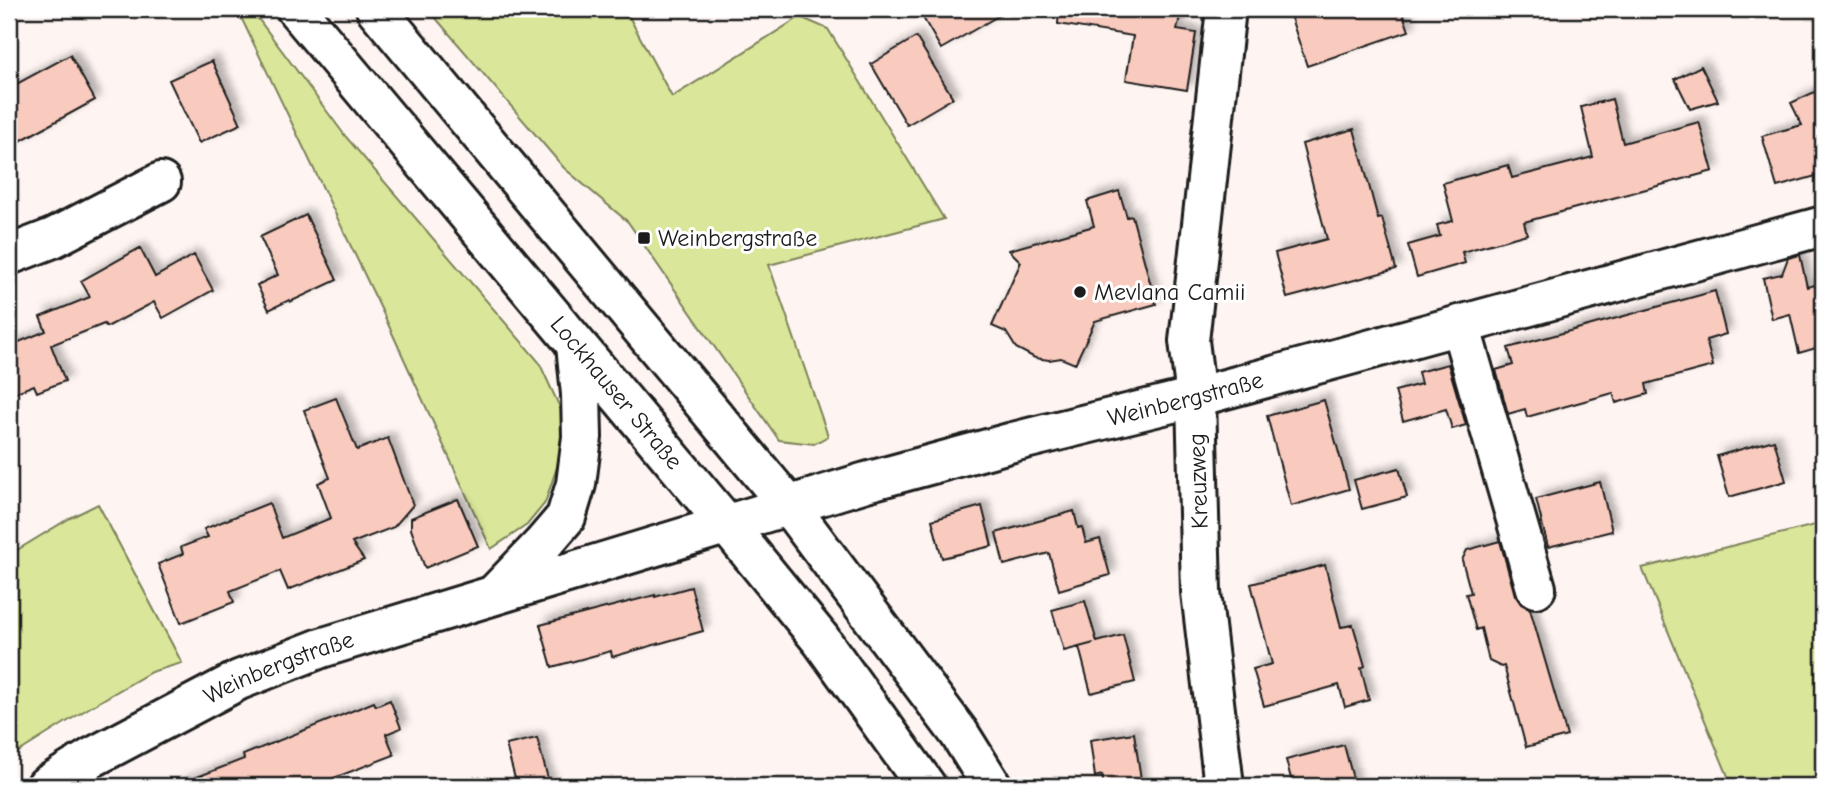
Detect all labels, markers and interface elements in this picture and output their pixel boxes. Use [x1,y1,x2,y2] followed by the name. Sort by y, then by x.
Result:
[658,224,817,252] place label: Weinbergstraße
[636,230,652,246] marker: Weinbergstraße
[1094,278,1245,306] place label: Mevlana Camii
[1072,284,1088,300] marker: Mevlana Camii
[545,311,689,475] street label: Lockhauser Straße
[1105,365,1266,432] street label: Weinbergstraße
[1182,433,1214,529] street label: Kreuzweg
[199,625,357,710] street label: Weinbergstraße

